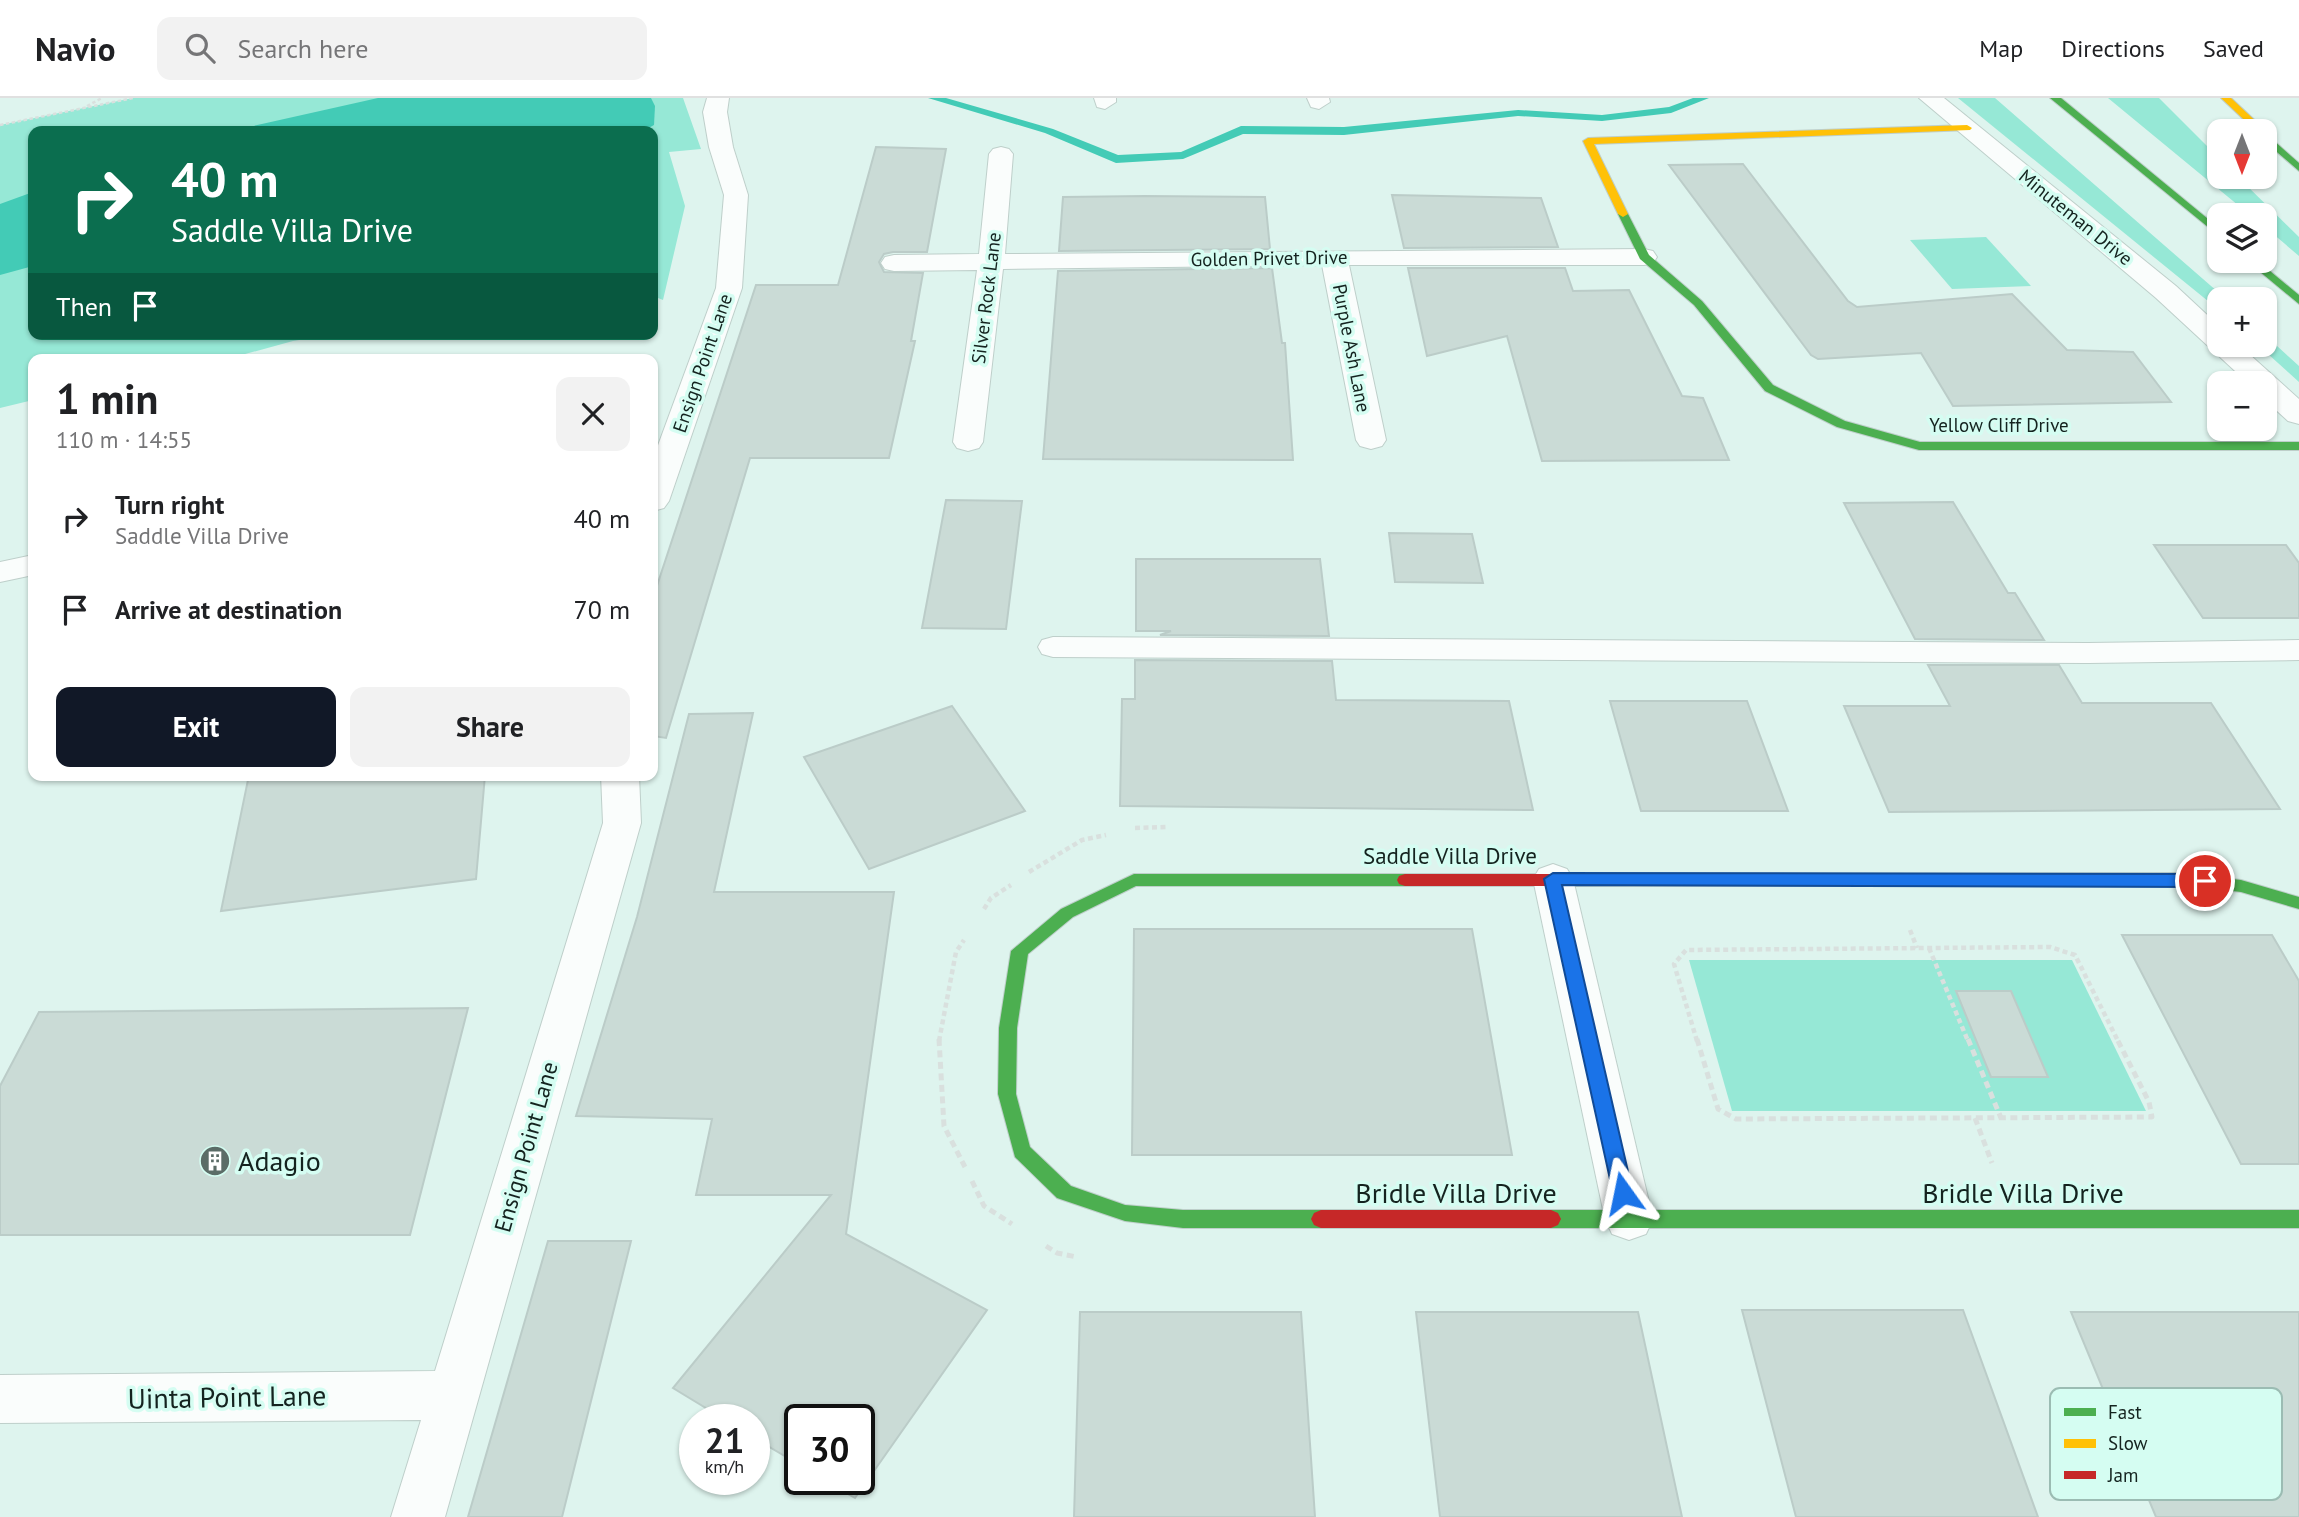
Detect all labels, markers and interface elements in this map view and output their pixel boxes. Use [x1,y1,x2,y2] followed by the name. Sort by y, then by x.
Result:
[157,17,647,80] search box
[35,27,115,70] text: Navio
[181,29,219,67] icon: search
[237,32,369,65] text: Search here
[1979,33,2023,64] text: Map
[2061,33,2165,64] text: Directions
[2203,33,2264,64] text: Saved
[2207,119,2277,189] north arrow
[2207,119,2277,441] map controls
[171,147,278,211] text: 40 m
[56,154,147,245] icon: right
[2014,164,2138,270] street label: Minuteman Drive
[2207,203,2277,273] button: layers
[171,209,413,251] text: Saddle Villa Drive
[966,231,1006,365] street label: Silver Rock Lane
[1190,245,1348,271] street label: Golden Privet Drive
[1328,282,1376,414] street label: Purple Ash Lane
[126,287,164,325] icon: arrive
[2207,287,2277,357] button: +
[56,290,112,323] text: Then
[667,290,737,436] street label: Ensign Point Lane
[56,371,158,426] text: 1 min
[2207,371,2277,441] button: −
[556,377,630,451] button: close
[1929,413,2069,437] street label: Yellow Cliff Drive
[56,425,192,454] text: 110 m · 14:55
[115,488,224,521] text: Turn right
[56,500,94,538] icon: right
[574,502,630,535] text: 40 m
[115,521,289,550] text: Saddle Villa Drive
[56,591,94,629] icon: arrive
[115,593,342,626] text: Arrive at destination
[574,593,630,626] text: 70 m
[56,687,336,767] button: Exit
[350,687,630,767] button: Share
[1363,841,1537,870] street label: Saddle Villa Drive
[2175,851,2235,911] pin
[2186,862,2224,900] icon: arrive
[487,1058,564,1235] street label: Ensign Point Lane
[238,1142,321,1179] place label: Adagio
[198,1144,232,1178] building icon: Adagio
[1586,1156,1660,1230] position arrow
[1355,1174,1557,1211] street label: Bridle Villa Drive
[1922,1174,2124,1211] street label: Bridle Villa Drive
[127,1376,327,1417] street label: Uinta Point Lane
[2050,1388,2282,1500] legend
[2108,1400,2142,1424] text: Fast
[784,1404,875,1495] speed limit sign: 30
[705,1417,744,1463] text: 21
[2108,1431,2148,1455] text: Slow
[705,1455,744,1478] text: km/h
[2107,1463,2138,1487] text: Jam

